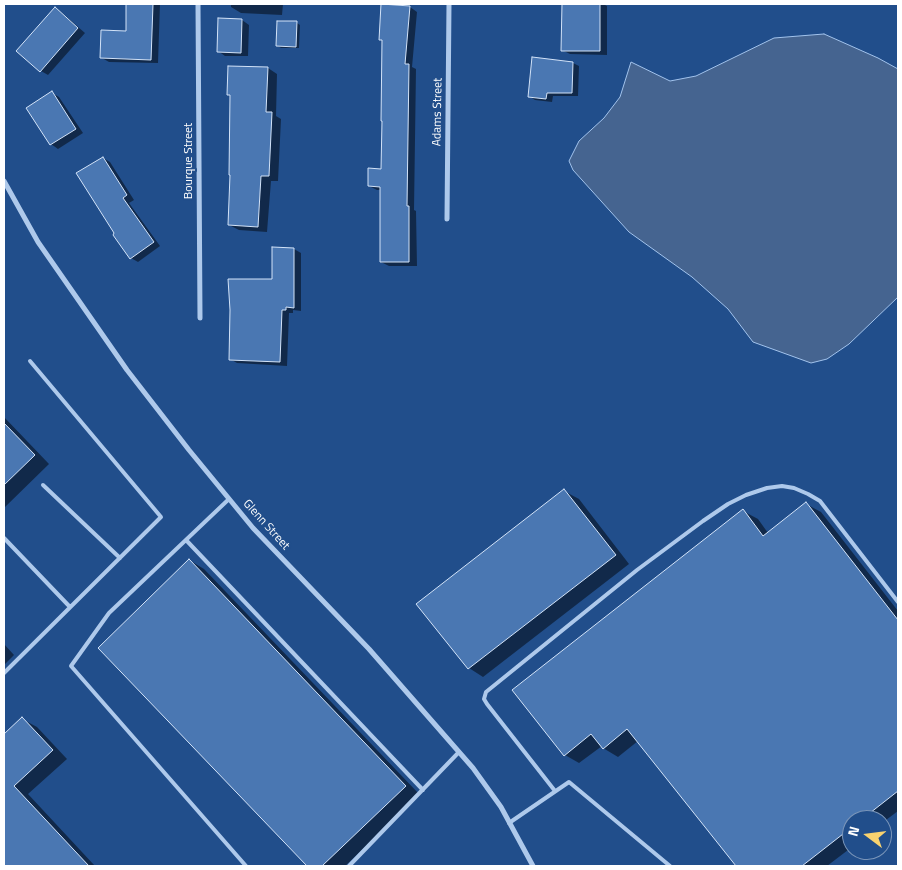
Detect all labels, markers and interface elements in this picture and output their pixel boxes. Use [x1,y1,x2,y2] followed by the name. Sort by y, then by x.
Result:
[430,78,446,146] street label: Adams Street
[182,123,196,199] street label: Bourque Street
[240,497,292,553] street label: Glenn Street
[842,810,892,860] north arrow
[842,824,864,839] text: N

